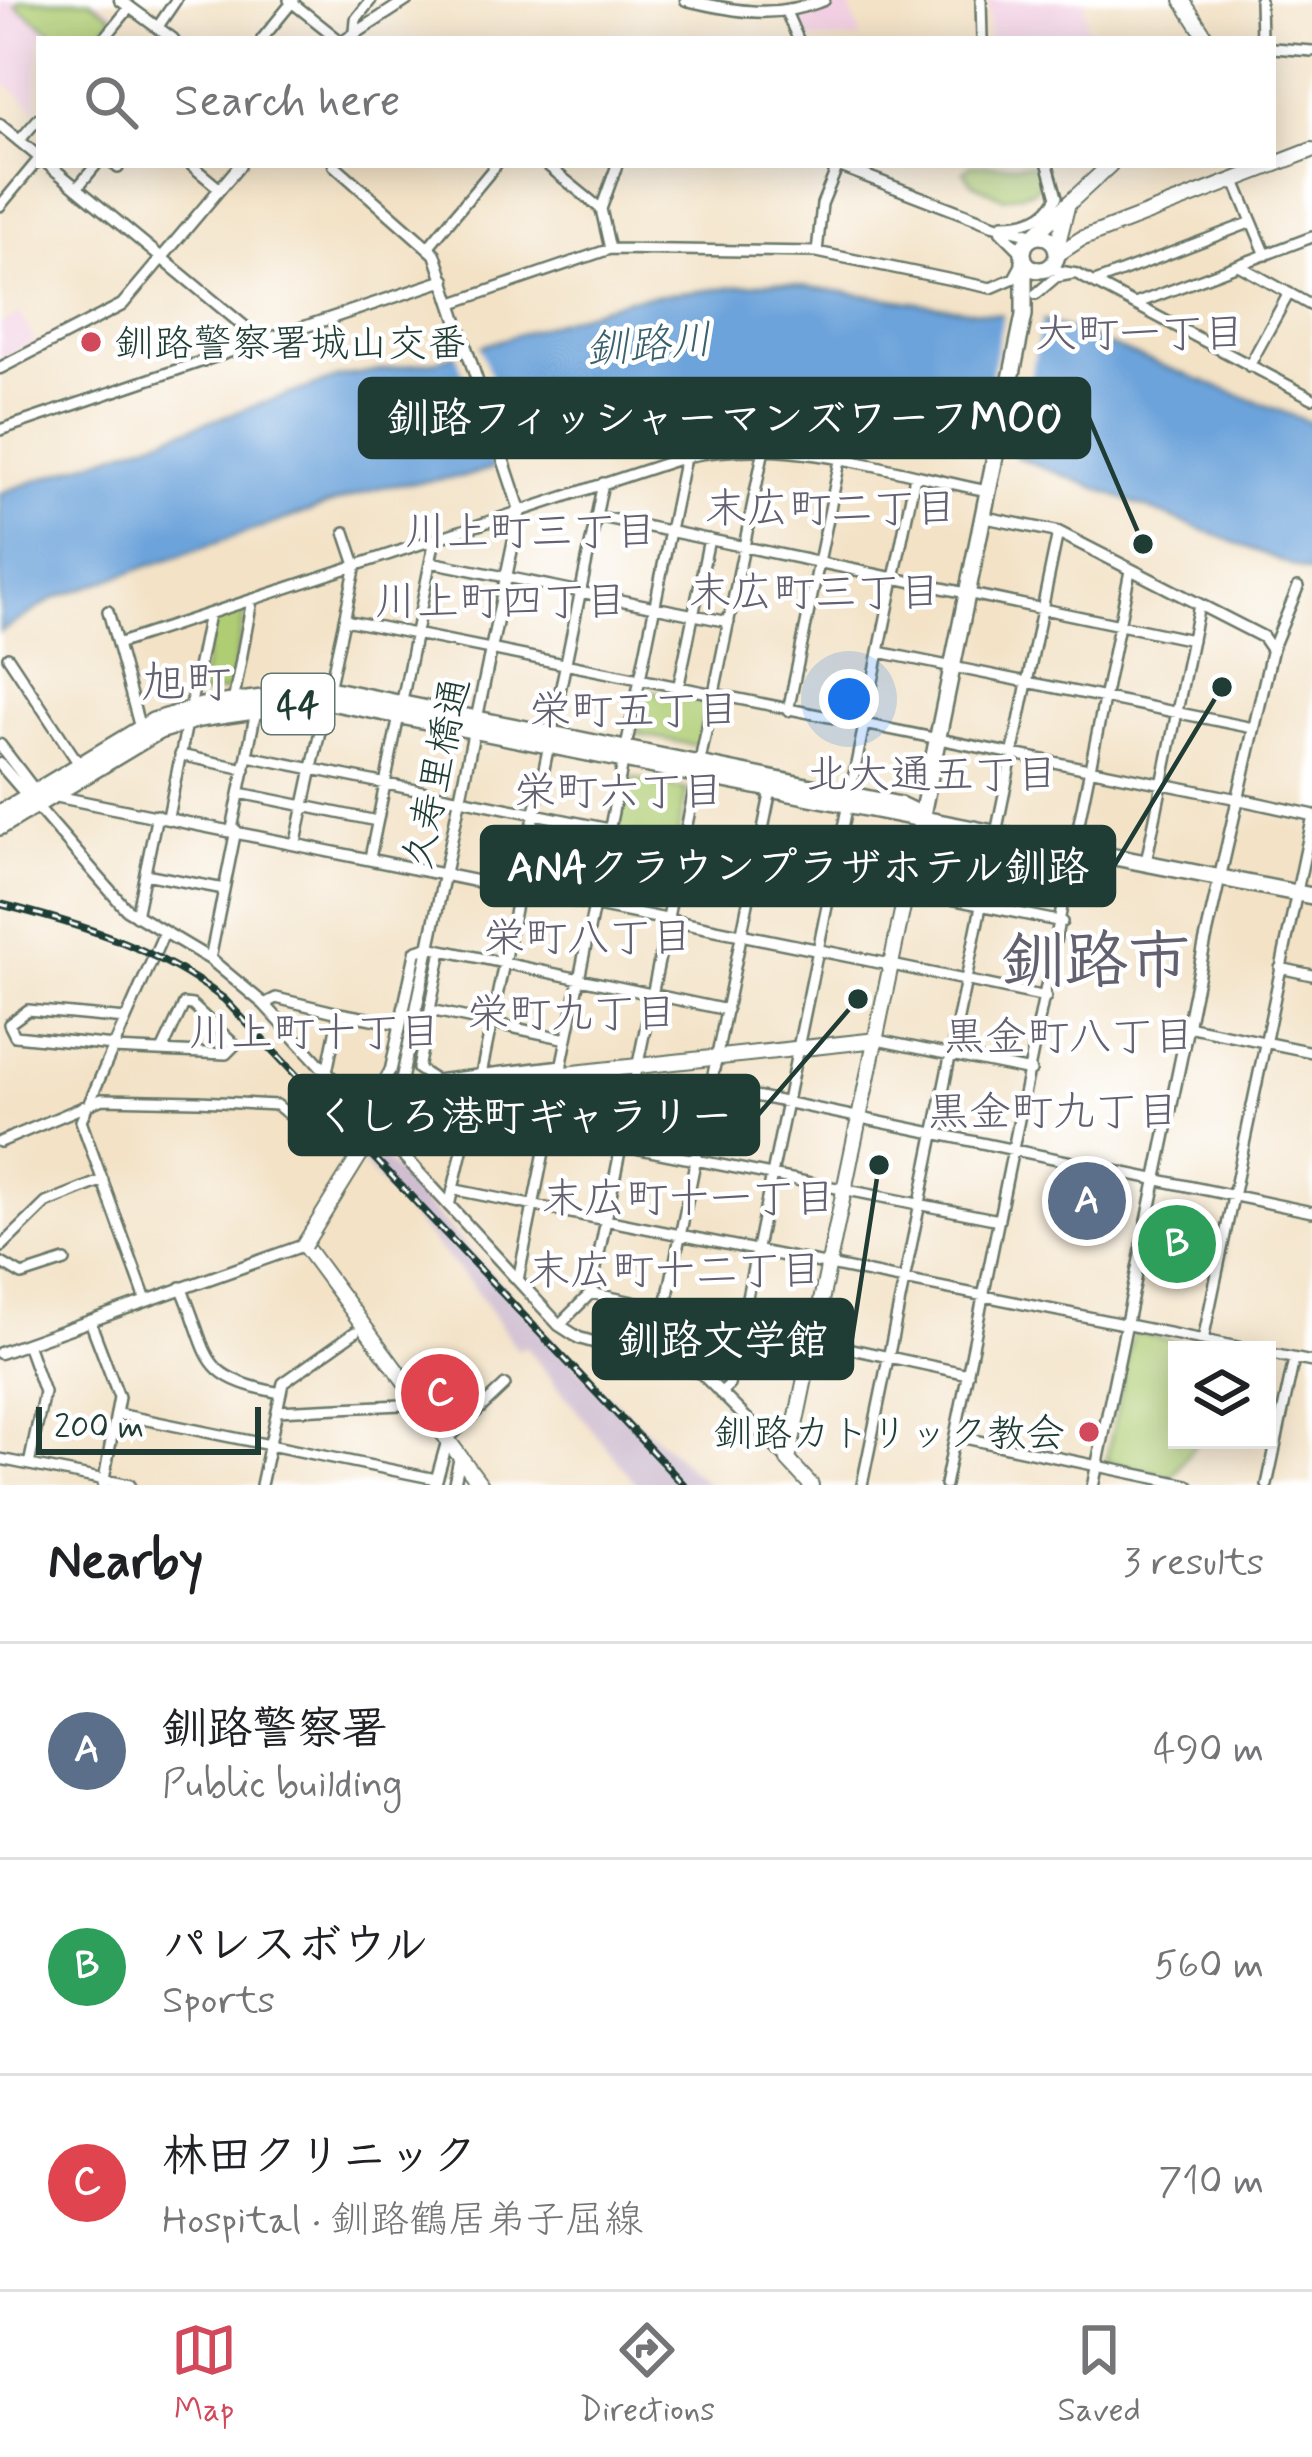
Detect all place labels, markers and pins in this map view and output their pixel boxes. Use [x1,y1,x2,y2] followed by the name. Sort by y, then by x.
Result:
[115,320,466,371] place label: 釧路警察署城山交番
[78,329,104,355] marker: 釧路警察署城山交番
[360,379,1089,457] callout: 釧路フィッシャーマンズワーフMOO
[482,827,1114,905] callout: ANAクラウンプラザホテル釧路
[290,1076,758,1154] callout: くしろ港町ギャラリー
[1048,1156,1126,1246] pin: A
[1138,1199,1216,1289] pin: B
[594,1300,852,1378] callout: 釧路文学館
[401,1348,479,1438] pin: C
[714,1410,1065,1461] place label: 釧路カトリック教会
[1076,1419,1102,1445] marker: 釧路カトリック教会

